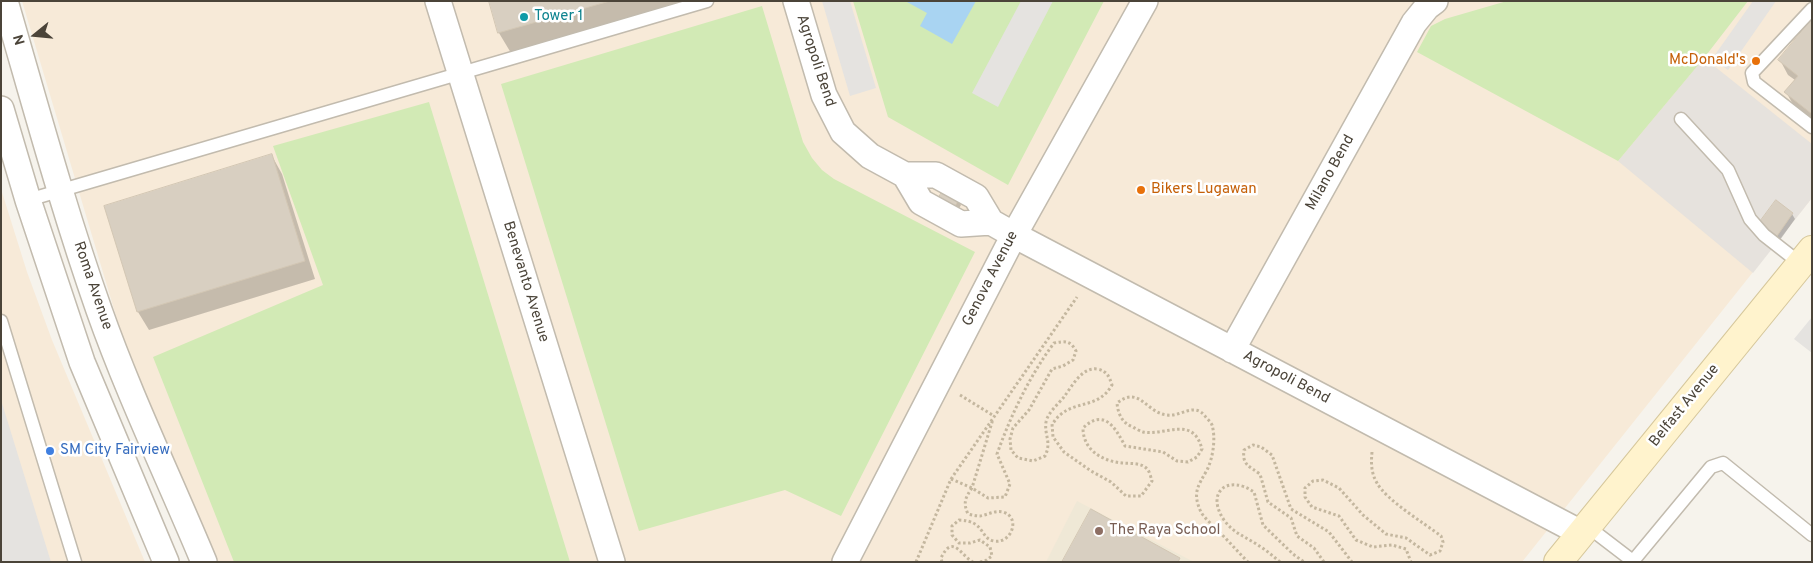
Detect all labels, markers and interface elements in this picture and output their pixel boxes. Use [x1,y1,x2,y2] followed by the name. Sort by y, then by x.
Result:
[534,8,583,26] place label: Tower 1
[10,10,60,60] north arrow
[518,11,530,23] marker: Tower 1
[792,13,838,109] street label: Agropoli Bend
[11,32,30,47] text: N
[1669,52,1746,70] place label: McDonald's
[1750,55,1762,67] marker: McDonald's
[1303,132,1359,214] street label: Milano Bend
[1151,181,1257,199] place label: Bikers Lugawan
[1135,184,1147,196] marker: Bikers Lugawan
[498,219,552,345] street label: Benevanto Avenue
[959,228,1023,330] street label: Genova Avenue
[68,239,116,333] street label: Roma Avenue
[1239,348,1333,408] street label: Agropoli Bend
[1646,361,1724,451] street label: Belfast Avenue
[60,442,170,460] place label: SM City Fairview
[44,445,56,457] marker: SM City Fairview
[1109,522,1221,540] place label: The Raya School
[1093,525,1105,537] marker: The Raya School

